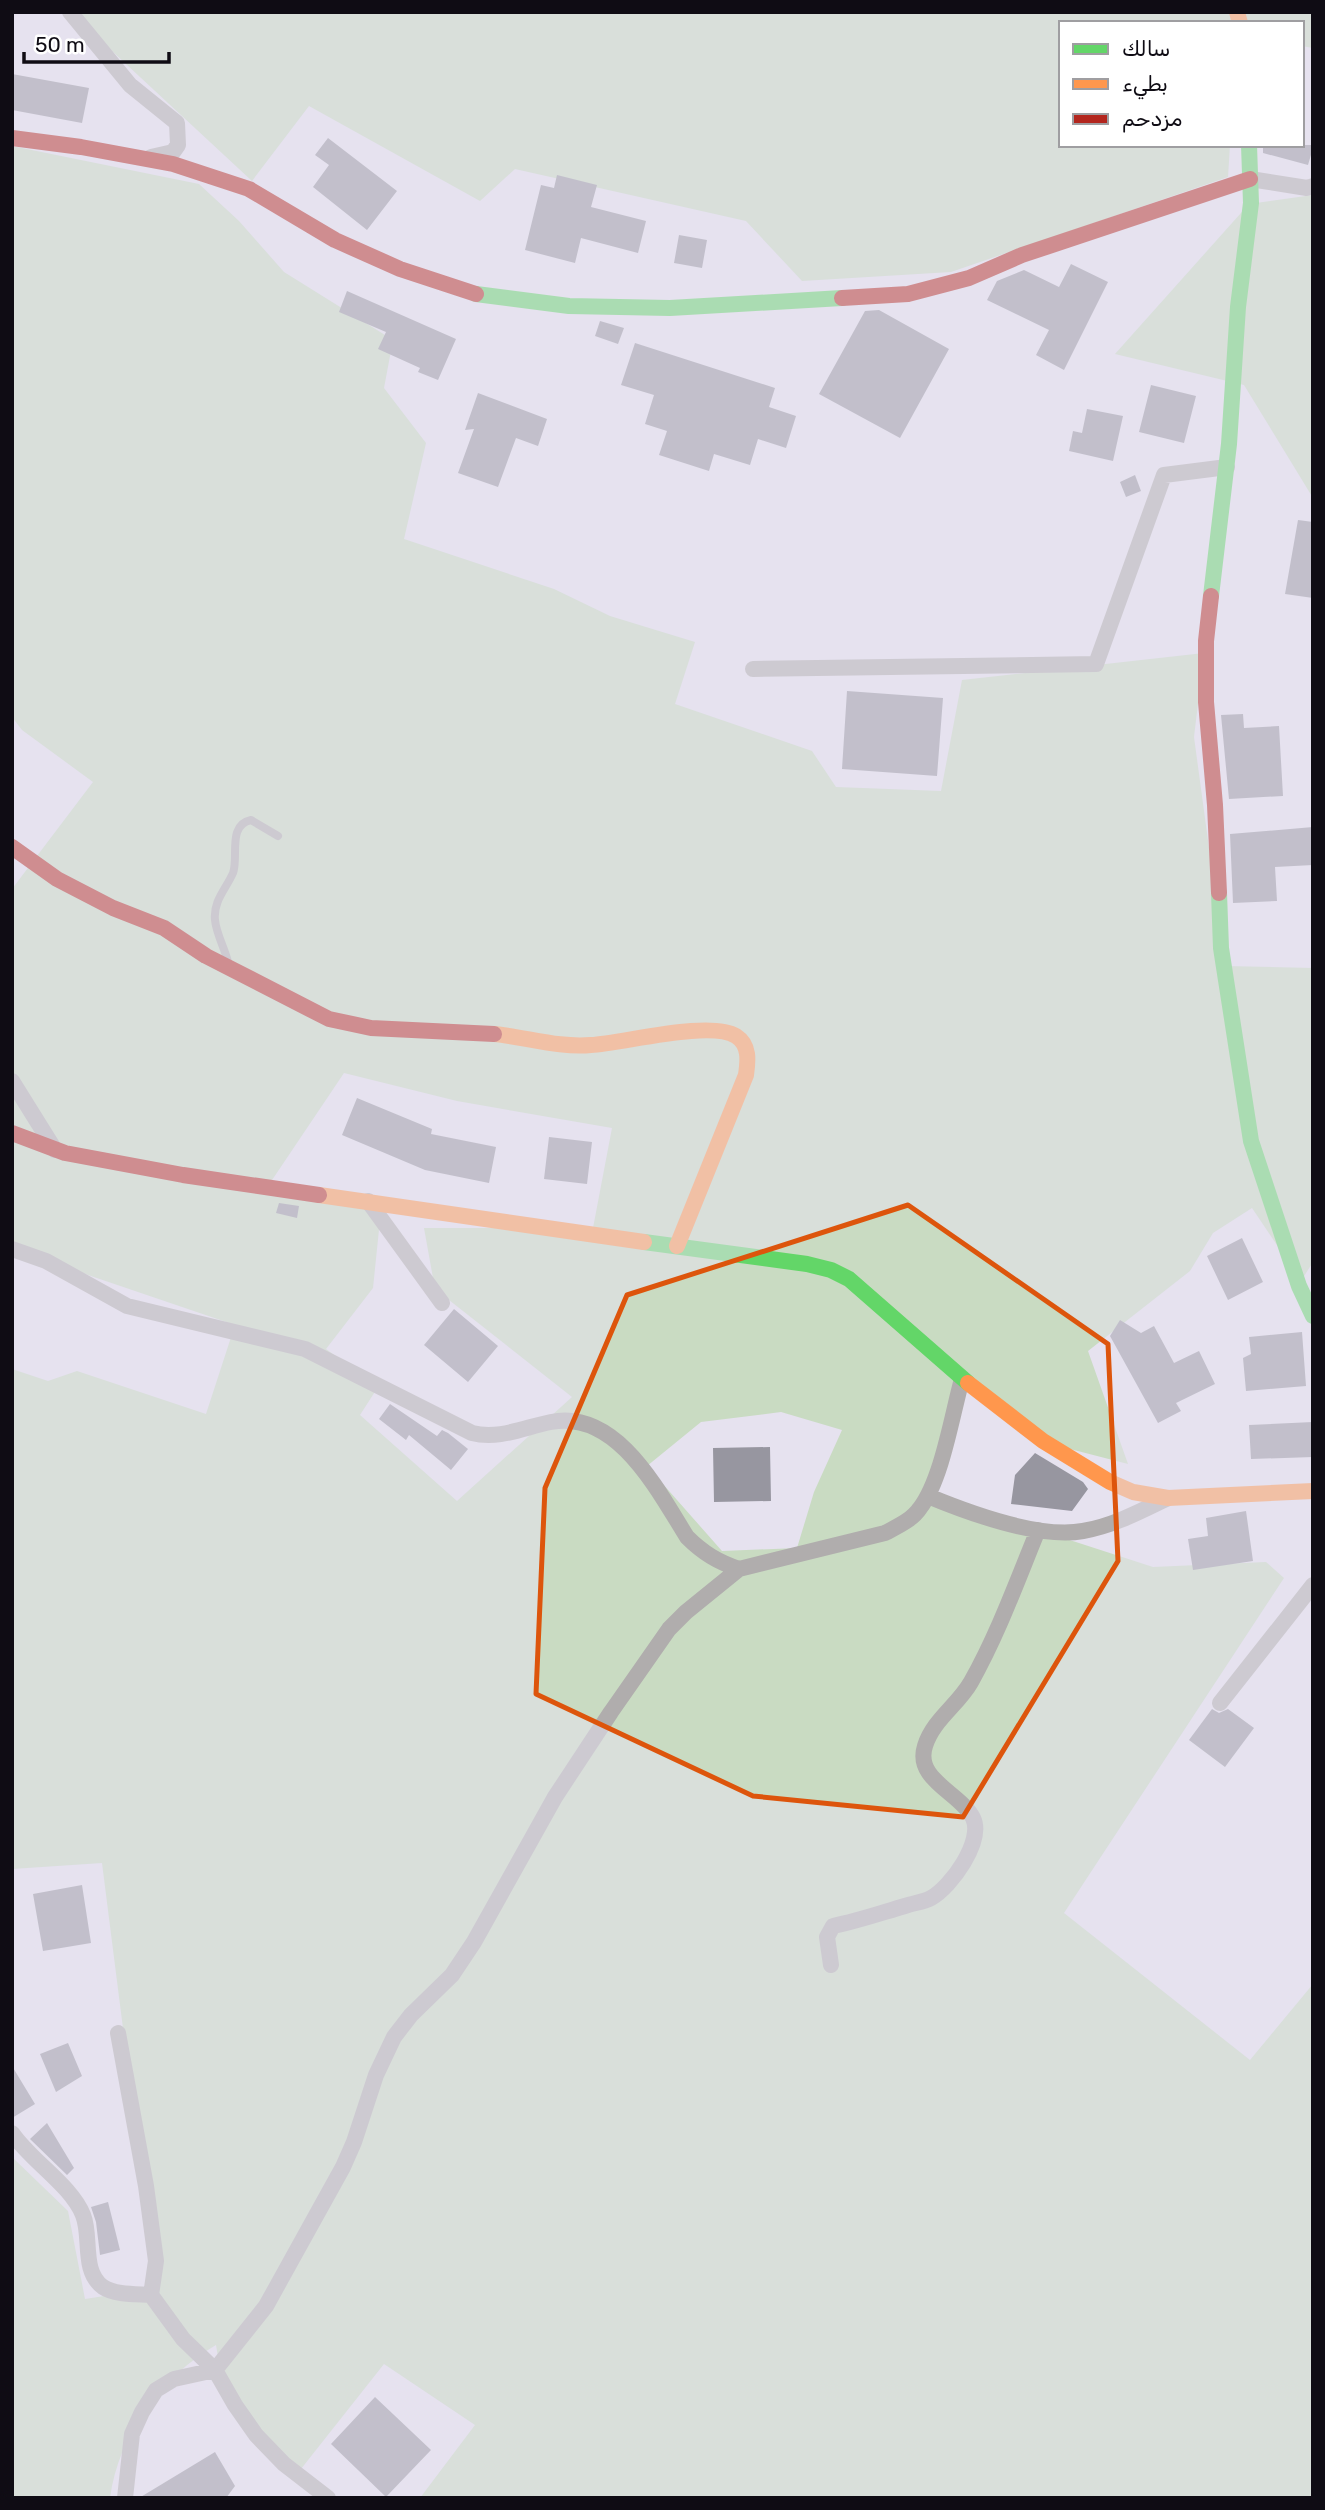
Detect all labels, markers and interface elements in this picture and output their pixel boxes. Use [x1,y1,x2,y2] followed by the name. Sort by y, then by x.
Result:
[24,21,170,65] scale bar
[1059,21,1304,147] legend
[35,32,85,57] text: 50 m
[1122,36,1170,61] text: سالك
[1122,71,1168,100] text: بطيء
[1122,106,1182,133] text: مزدحم

